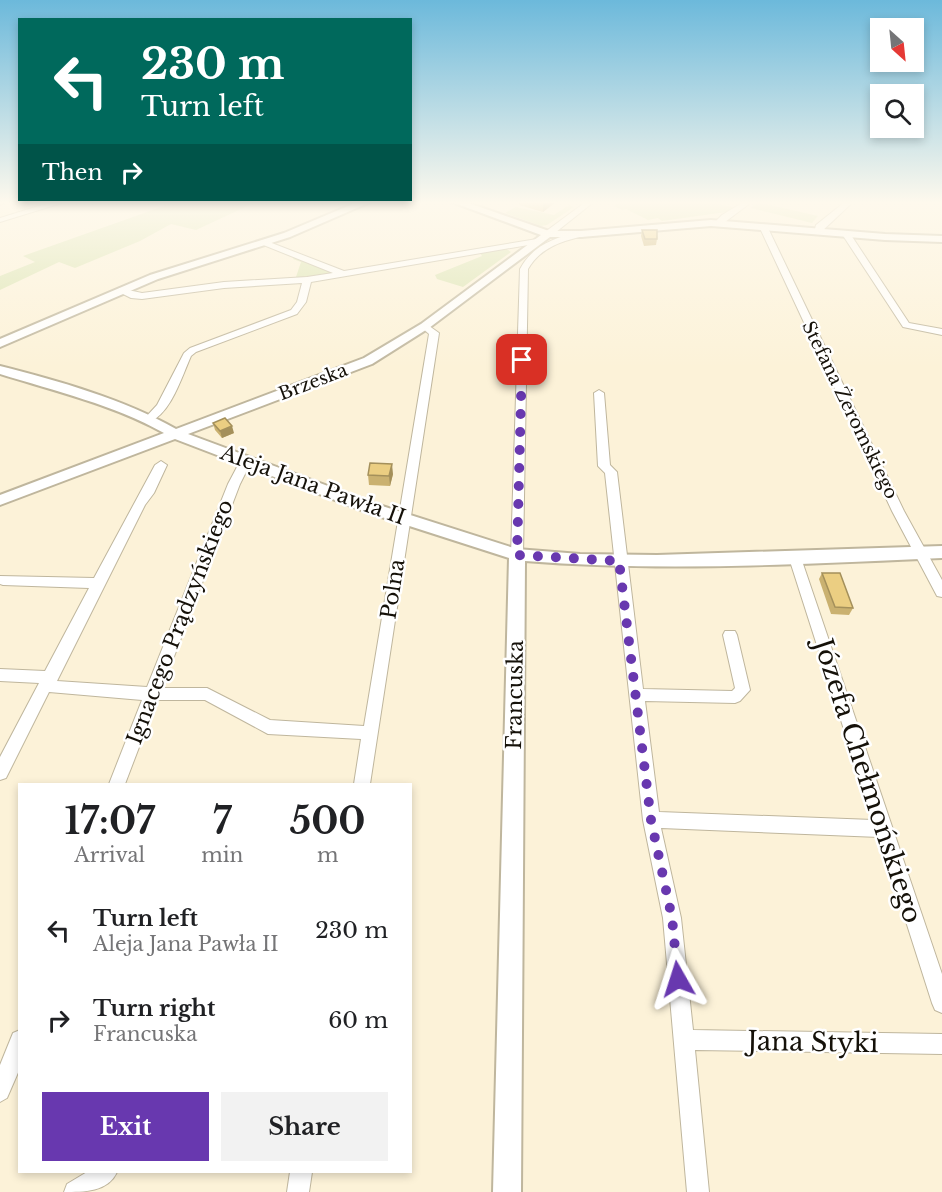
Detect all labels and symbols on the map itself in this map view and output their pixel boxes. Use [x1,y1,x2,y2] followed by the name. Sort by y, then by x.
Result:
[870,18,924,72] north arrow
[797,317,904,503] street label: Stefana Żeromskiego
[496,334,547,385] pin
[275,359,351,405] street label: Brzeska
[216,439,409,531] street label: Aleja Jana Pawła II
[121,496,239,748] street label: Ignacego Prądzyńskiego
[375,557,411,621] street label: Polna
[806,632,929,927] street label: Józefa Chełmońskiego
[501,640,529,750] street label: Francuska
[646,947,710,1011] position arrow
[744,1025,879,1059] street label: Jana Styki

